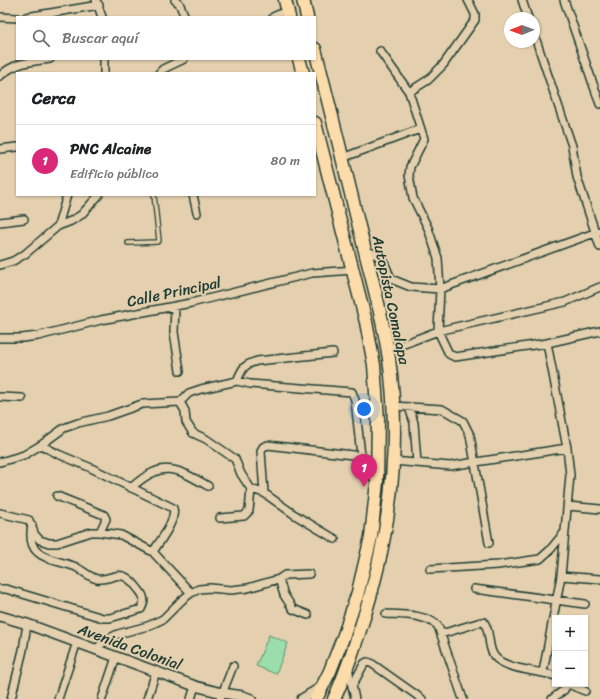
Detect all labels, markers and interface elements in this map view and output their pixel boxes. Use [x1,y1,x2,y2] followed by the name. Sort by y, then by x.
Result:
[504,12,540,48] north arrow
[16,16,316,60] search box
[62,25,139,51] text: Buscar aquí
[30,27,52,49] icon: search
[32,83,75,113] text: Cerca
[70,136,151,162] text: PNC Alcaine
[42,149,48,172] text: 1
[271,149,300,172] text: 80 m
[70,162,159,185] text: Edificio público
[364,232,417,367] street label: Autopista Comalapa
[125,269,224,315] street label: Calle Principal
[354,399,374,419] your location
[351,454,377,487] pin: 1
[552,615,588,687] map controls
[552,615,588,651] button: +
[73,616,186,678] street label: Avenida Colonial
[552,651,588,687] button: −

